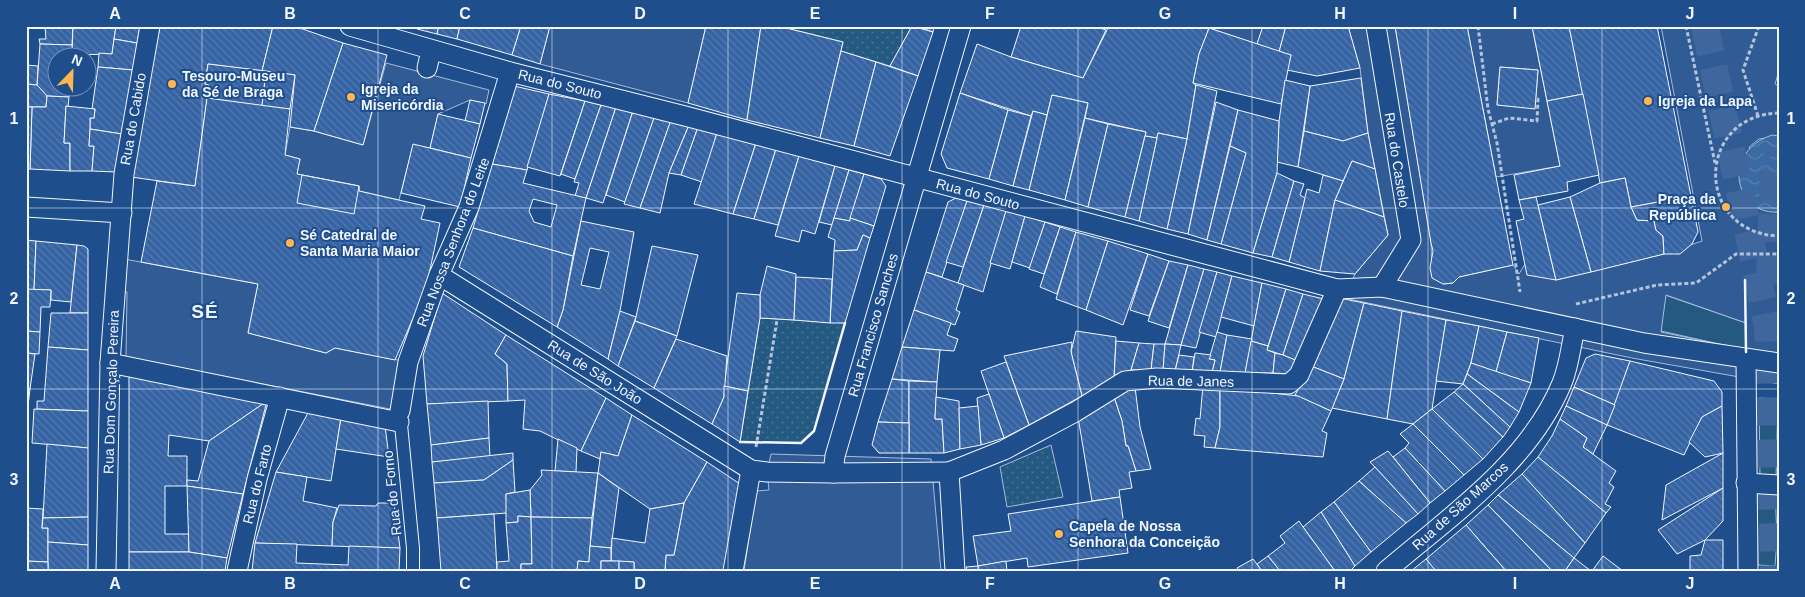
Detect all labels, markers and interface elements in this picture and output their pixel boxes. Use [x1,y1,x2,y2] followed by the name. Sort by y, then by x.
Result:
[109,5,121,22] text: A
[284,5,296,22] text: B
[459,5,471,22] text: C
[634,5,646,22] text: D
[810,5,821,22] text: E
[985,5,995,22] text: F
[1159,5,1171,22] text: G
[1334,5,1346,22] text: H
[1513,5,1517,22] text: I
[1686,5,1694,22] text: J
[48,48,98,98] north arrow
[69,51,85,69] text: N
[517,66,604,102] street label: Rua do Souto
[182,68,285,100] place label: Tesouro-Museu da Sé de Braga
[117,71,149,166] street label: Rua do Cabido
[166,78,178,90] marker: Tesouro-Museu da Sé de Braga
[361,81,444,113] place label: Igreja da Misericórdia
[345,91,357,103] marker: Igreja da Misericórdia
[1658,93,1752,109] place label: Igreja da Lapa
[1642,95,1654,107] marker: Igreja da Lapa
[10,110,19,127] text: 1
[1787,110,1796,127] text: 1
[1382,111,1412,209] street label: Rua do Castelo
[413,155,493,329] street label: Rua Nossa Senhora do Leite
[935,175,1022,213] street label: Rua do Souto
[1649,191,1716,223] place label: Praça da República
[1720,201,1732,213] marker: Praça da República
[300,227,420,259] place label: Sé Catedral de Santa Maria Maior
[284,237,296,249] marker: Sé Catedral de Santa Maria Maior
[845,251,901,399] street label: Rua Francisco Sanches
[10,290,19,307] text: 2
[1787,290,1796,307] text: 2
[191,301,219,322] district label: SÉ
[100,309,122,474] street label: Rua Dom Gonçalo Pereira
[545,337,645,408] street label: Rua de São João
[1148,372,1234,390] street label: Rua de Janes
[239,442,275,526] street label: Rua do Farto
[380,449,404,536] street label: Rua do Forno
[1409,459,1511,553] street label: Rua de São Marcos
[10,471,19,488] text: 3
[1787,471,1796,488] text: 3
[1069,518,1220,550] place label: Capela de Nossa Senhora da Conceição
[1053,528,1065,540] marker: Capela de Nossa Senhora da Conceição
[109,575,121,592] text: A
[284,575,296,592] text: B
[459,575,471,592] text: C
[634,575,646,592] text: D
[810,575,821,592] text: E
[985,575,995,592] text: F
[1159,575,1171,592] text: G
[1334,575,1346,592] text: H
[1513,575,1517,592] text: I
[1686,575,1694,592] text: J

